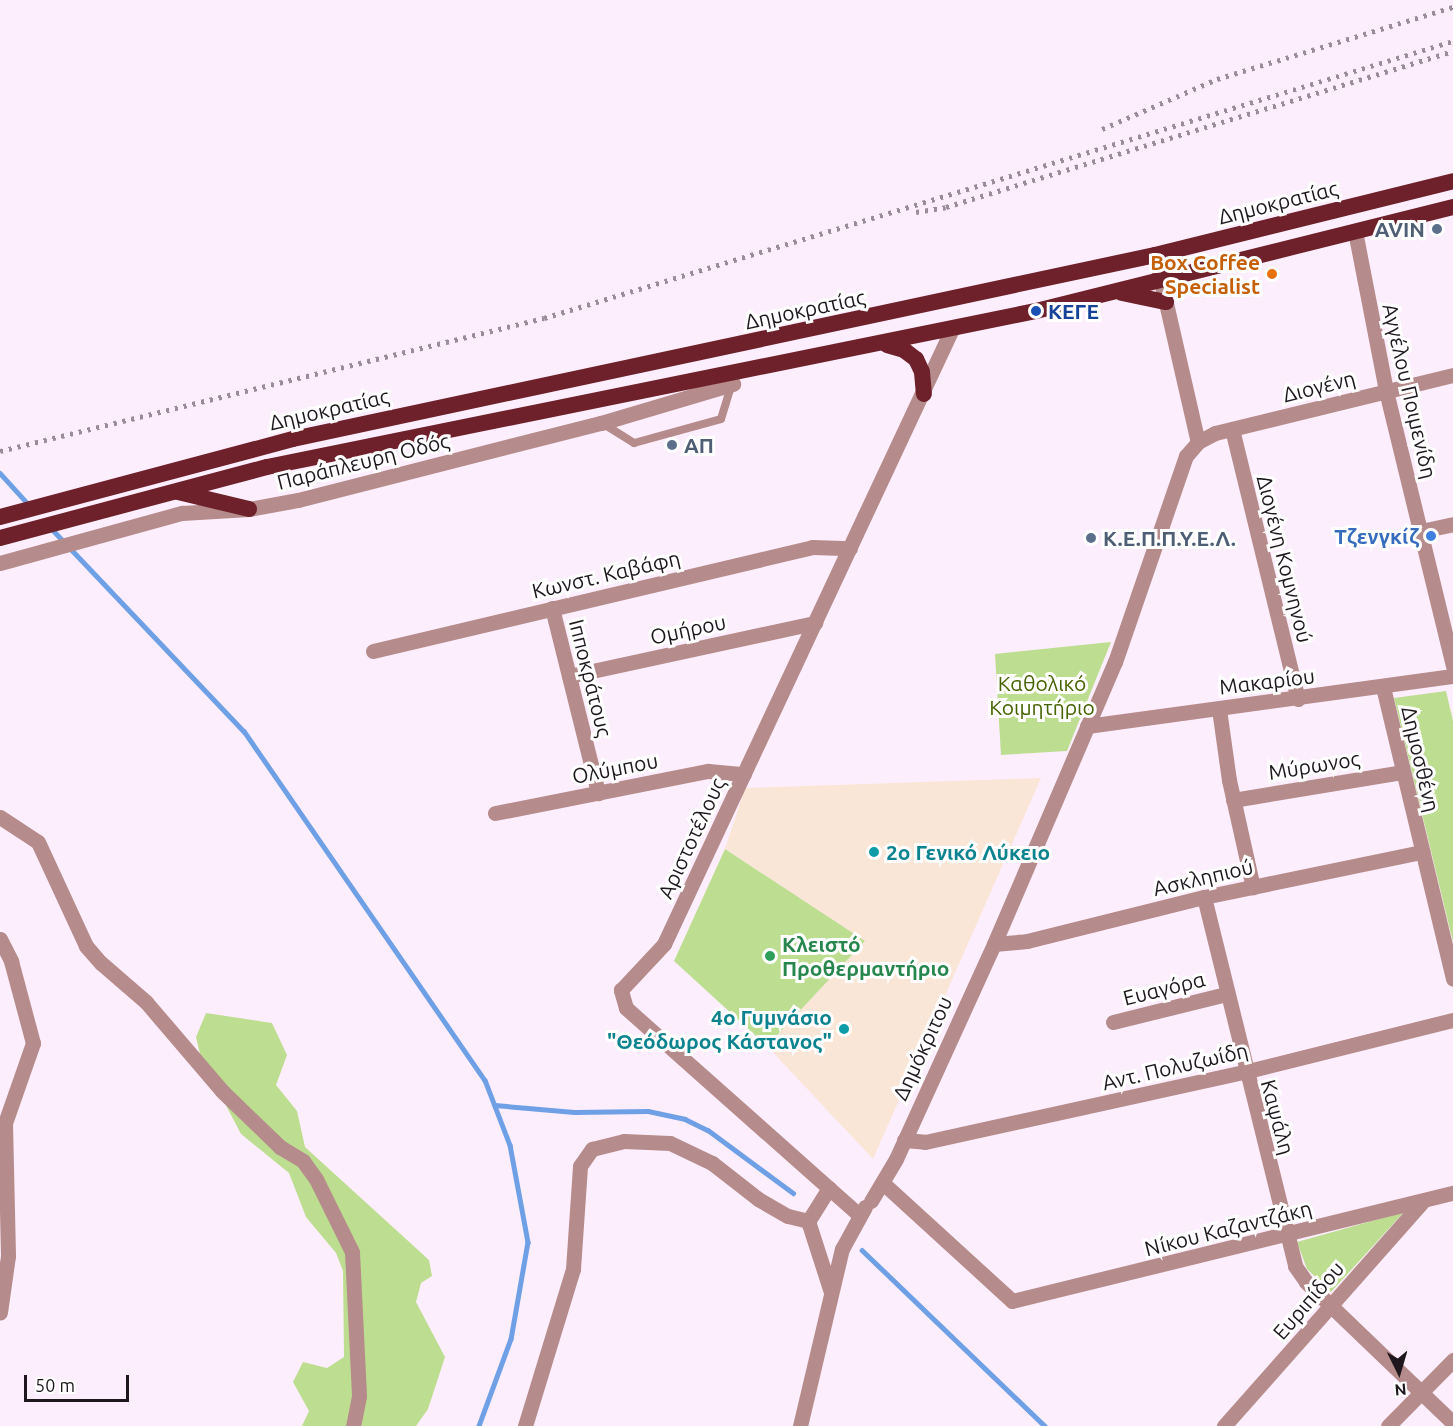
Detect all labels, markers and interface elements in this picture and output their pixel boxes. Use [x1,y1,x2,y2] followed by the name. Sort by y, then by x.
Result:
[1216,175,1340,229] street label: Δημοκρατίας
[1375,216,1425,242] place label: AVIN
[1430,222,1444,236] marker: AVIN
[1150,249,1260,299] place label: Box Coffee Specialist
[1265,267,1279,281] marker: Box Coffee Specialist
[743,284,867,334] street label: Δημοκρατίας
[1048,298,1099,324] place label: ΚΕΓΕ
[1378,301,1442,481] street label: Αγγέλου Ποιμενίδη
[1029,304,1043,318] marker: ΚΕΓΕ
[1280,365,1358,407] street label: Διογένη
[267,383,391,435] street label: Δημοκρατίας
[274,427,452,495] street label: Παράπλευρη Οδός
[684,432,714,458] place label: ΑΠ
[665,438,679,452] marker: ΑΠ
[1252,473,1318,645] street label: Διογένη Κομνηνού
[1334,523,1419,549] place label: Τζενγκίζ
[1103,525,1236,551] place label: Κ.Ε.Π.Π.Υ.Ε.Λ.
[1424,529,1438,543] marker: Τζενγκίζ
[1084,531,1098,545] marker: Κ.Ε.Π.Π.Υ.Ε.Λ.
[529,545,683,603] street label: Κωνστ. Καβάφη
[648,609,728,649] street label: Ομήρου
[564,617,618,739] street label: Ιπποκράτους
[1218,663,1316,699] street label: Μακαρίου
[989,670,1095,720] park label: Καθολικό Κοιμητήριο
[1397,704,1445,814] street label: Δημοσθένη
[1267,745,1361,785] street label: Μύρωνος
[570,747,660,789] street label: Ολύμπου
[652,774,730,902] street label: Αριστοτέλους
[886,839,1050,865] place label: 2ο Γενικό Λύκειο
[867,845,881,859] marker: 2ο Γενικό Λύκειο
[1151,853,1255,901] street label: Ασκληπιού
[782,931,949,981] place label: Κλειστό Προθερμαντήριο
[763,949,777,963] marker: Κλειστό Προθερμαντήριο
[1120,966,1208,1010] street label: Ευαγόρα
[887,992,957,1104] street label: Δημόκριτου
[607,1004,832,1054] place label: 4ο Γυμνάσιο "Θεόδωρος Κάστανος"
[837,1022,851,1036] marker: 4ο Γυμνάσιο "Θεόδωρος Κάστανος"
[1100,1037,1250,1095] street label: Αντ. Πολυζωίδη
[1256,1077,1300,1157] street label: Καψάλη
[1142,1195,1314,1261] street label: Νίκου Καζαντζάκη
[1267,1256,1349,1344] street label: Ευριπίδου
[1369,1342,1429,1402] north arrow
[27,1363,132,1401] scale bar
[35,1375,75,1395] text: 50 m
[1394,1380,1407,1399] text: N

